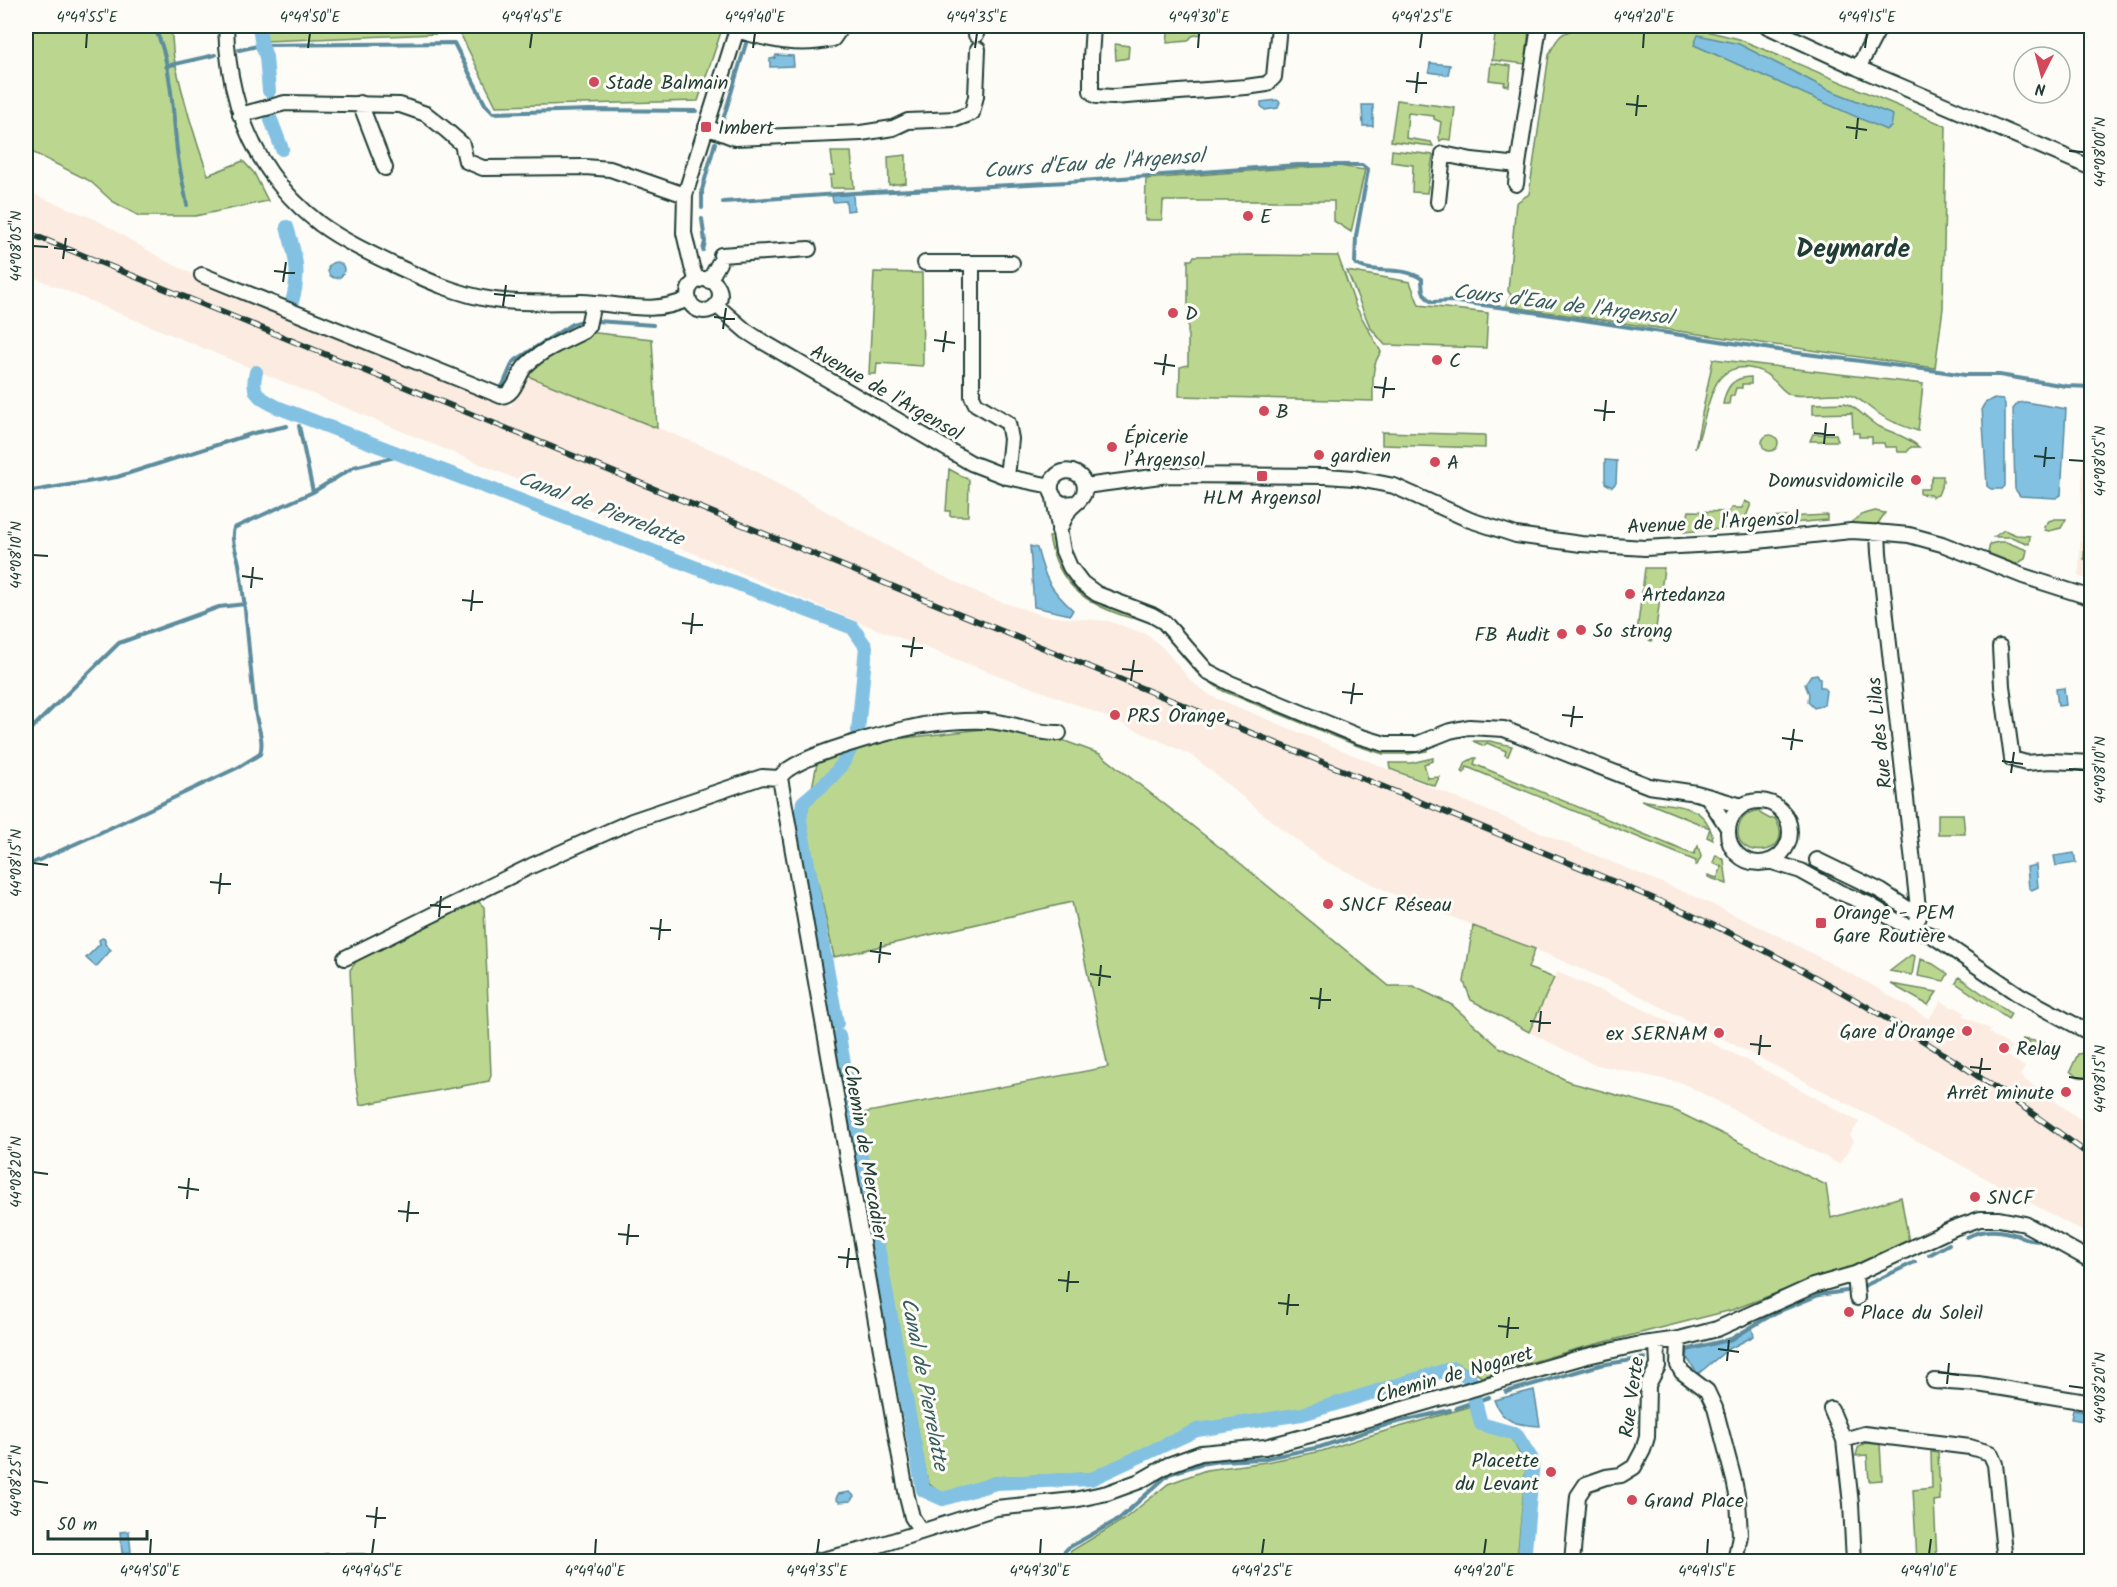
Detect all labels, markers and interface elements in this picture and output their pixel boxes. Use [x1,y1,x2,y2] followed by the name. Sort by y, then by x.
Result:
[57,6,119,30] text: 4°49'55"E
[280,6,341,30] text: 4°49'50"E
[501,6,564,30] text: 4°49'45"E
[725,6,787,30] text: 4°49'40"E
[946,6,1009,30] text: 4°49'35"E
[1169,6,1231,30] text: 4°49'30"E
[1391,6,1454,30] text: 4°49'25"E
[1613,6,1676,30] text: 4°49'20"E
[1838,6,1897,30] text: 4°49'15"E
[2012,45,2072,105] north arrow
[606,68,728,100] place label: Stade Balmain
[587,75,601,89] marker: Stade Balmain
[2034,75,2047,101] text: N
[718,113,774,145] place label: Imbert
[2089,117,2113,187] text: 44°08'00"N
[699,120,713,134] marker: Imbert
[983,140,1209,189] water label: Cours d'Eau de l'Argensol
[1260,202,1273,234] place label: E
[1241,209,1255,223] marker: E
[5,211,29,282] text: 44°08'05"N
[1796,229,1910,271] district label: Deymarde
[1451,276,1678,336] water label: Cours d'Eau de l'Argensol
[1185,299,1198,331] place label: D
[1166,306,1180,320] marker: D
[803,337,969,451] street label: Avenue de l'Argensol
[1449,346,1461,378] place label: C
[1430,353,1444,367] marker: C
[1276,397,1289,429] place label: B
[1257,404,1271,418] marker: B
[1124,422,1205,477] place label: Épicerie l’Argensol
[2089,426,2113,497] text: 44°08'05"N
[1105,440,1119,454] marker: Épicerie l’Argensol
[1330,441,1391,473] place label: gardien
[1312,448,1326,462] marker: gardien
[1447,448,1459,480] place label: A
[1428,455,1442,469] marker: A
[513,463,691,557] water label: Canal de Pierrelatte
[1768,466,1904,498] place label: Domusvidomicile
[1255,469,1269,483] marker: HLM Argensol
[1909,473,1923,487] marker: Domusvidomicile
[1203,483,1321,515] place label: HLM Argensol
[1626,504,1800,544] street label: Avenue de l'Argensol
[5,521,29,589] text: 44°08'10"N
[1642,580,1726,612] place label: Artedanza
[1623,587,1637,601] marker: Artedanza
[1593,616,1673,648] place label: So strong
[1475,620,1550,652] place label: FB Audit
[1574,623,1588,637] marker: So strong
[1555,627,1569,641] marker: FB Audit
[1859,675,1903,790] street label: Rue des Lilas
[1127,701,1226,733] place label: PRS Orange
[1108,708,1122,722] marker: PRS Orange
[2089,736,2113,804] text: 44°08'10"N
[5,829,29,897] text: 44°08'15"N
[1340,890,1452,922] place label: SNCF Réseau
[1321,897,1335,911] marker: SNCF Réseau
[1833,898,1954,953] place label: Orange - PEM Gare Routière
[1814,916,1828,930] marker: Orange - PEM Gare Routière
[1839,1017,1955,1049] place label: Gare d'Orange
[1606,1019,1707,1051] place label: ex SERNAM
[1960,1024,1974,1038] marker: Gare d'Orange
[1712,1026,1726,1040] marker: ex SERNAM
[2016,1034,2061,1066] place label: Relay
[1997,1041,2011,1055] marker: Relay
[2089,1045,2113,1113] text: 44°08'15"N
[833,1062,895,1244] street label: Chemin de Mercadier
[1946,1078,2054,1110] place label: Arrêt minute
[2059,1085,2073,1099] marker: Arrêt minute
[5,1136,29,1208] text: 44°08'20"N
[1987,1183,2035,1215] place label: SNCF
[1968,1190,1982,1204] marker: SNCF
[891,1295,957,1476] water label: Canal de Pierrelatte
[1861,1298,1983,1330] place label: Place du Soleil
[1842,1305,1856,1319] marker: Place du Soleil
[1372,1338,1538,1414] street label: Chemin de Nogaret
[2089,1352,2113,1424] text: 44°08'20"N
[1611,1355,1654,1440] street label: Rue Verte
[5,1445,29,1517] text: 44°08'25"N
[1455,1446,1539,1501] place label: Placette du Levant
[1544,1465,1558,1479] marker: Placette du Levant
[1644,1486,1744,1518] place label: Grand Place
[1625,1493,1639,1507] marker: Grand Place
[48,1503,147,1541] scale bar
[57,1511,97,1540] text: 50 m
[120,1560,181,1584] text: 4°49'50"E
[341,1560,404,1584] text: 4°49'45"E
[565,1560,627,1584] text: 4°49'40"E
[786,1560,849,1584] text: 4°49'35"E
[1010,1560,1072,1584] text: 4°49'30"E
[1231,1560,1294,1584] text: 4°49'25"E
[1453,1560,1516,1584] text: 4°49'20"E
[1678,1560,1737,1584] text: 4°49'15"E
[1900,1560,1959,1584] text: 4°49'10"E

